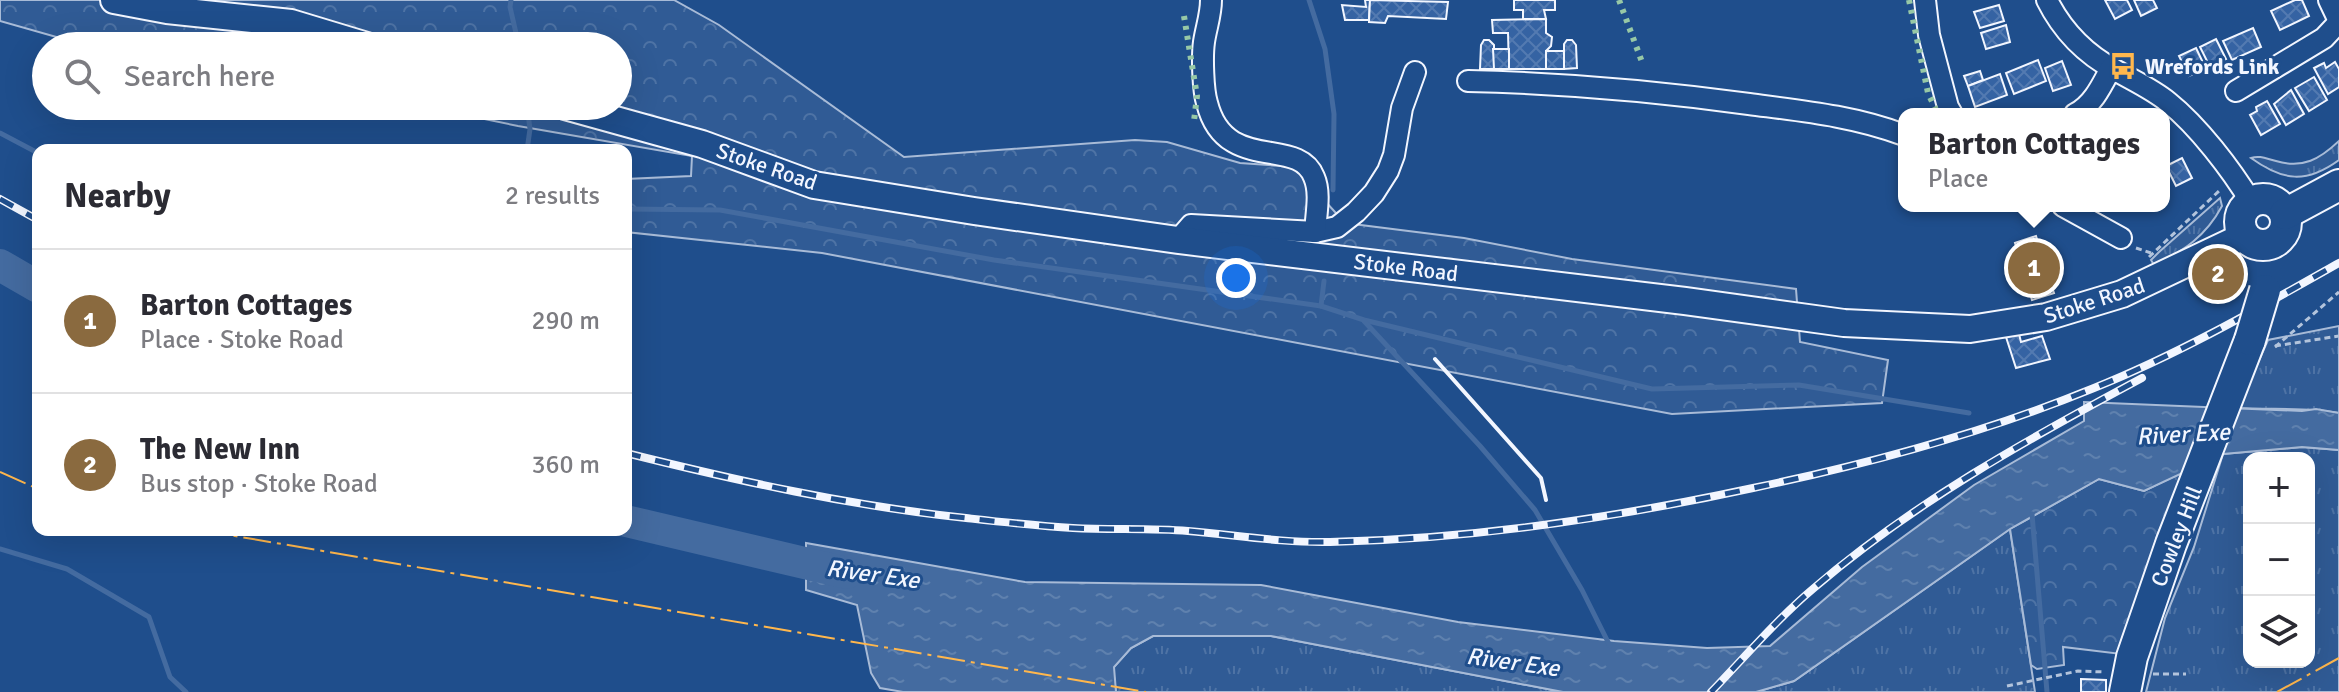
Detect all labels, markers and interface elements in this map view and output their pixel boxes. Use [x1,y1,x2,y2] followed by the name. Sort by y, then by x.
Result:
[32,32,632,120] search box
[2108,51,2138,81] bus stop icon: Wrefords Link
[2145,53,2280,80] place label: Wrefords Link
[60,54,104,98] icon: search
[124,58,275,95] text: Search here
[1898,108,2170,212] popup
[1928,126,2140,163] text: Barton Cottages
[713,137,821,196] street label: Stoke Road
[1928,163,1988,195] text: Place
[64,175,171,217] text: Nearby
[505,180,600,212] text: 2 results
[2008,238,2060,298] pin: 1
[2192,244,2244,304] pin: 2
[1352,248,1460,287] street label: Stoke Road
[1216,258,1256,298] your location
[2040,271,2148,329] street label: Stoke Road
[140,287,352,324] text: Barton Cottages
[83,305,97,337] text: 1
[531,305,600,337] text: 290 m
[140,324,344,356] text: Place · Stoke Road
[2135,417,2232,451] water label: River Exe
[140,431,300,468] text: The New Inn
[83,449,97,481] text: 2
[531,449,600,481] text: 360 m
[2243,452,2315,668] map controls
[2243,452,2315,524] button: +
[140,468,378,500] text: Bus stop · Stoke Road
[2145,482,2208,590] street label: Cowley Hill
[2243,524,2315,596] button: −
[825,553,922,596] water label: River Exe
[2243,596,2315,668] button: layers
[1465,641,1562,684] water label: River Exe

